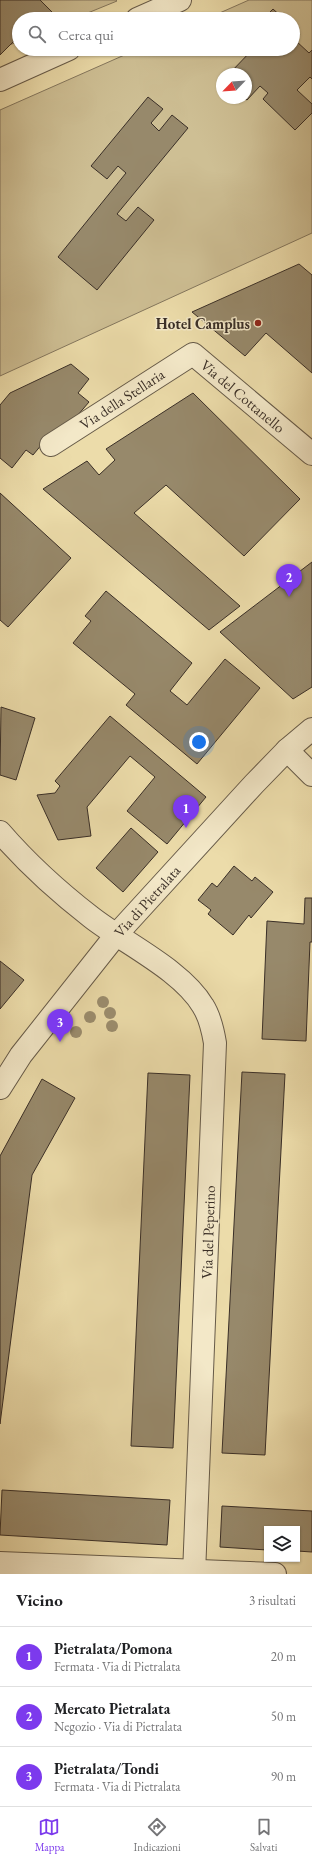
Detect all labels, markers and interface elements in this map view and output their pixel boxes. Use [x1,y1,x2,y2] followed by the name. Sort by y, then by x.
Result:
[12,12,300,56] search box
[26,23,48,45] icon: search
[58,25,114,44] text: Cerca qui
[216,68,252,104] north arrow
[156,314,250,333] place label: Hotel Camplus
[253,318,263,328] marker: Hotel Camplus
[197,355,289,437] street label: Via del Cottanello
[76,364,168,434] street label: Via della Stellaria
[276,564,302,597] pin: 2
[189,732,209,752] your location
[173,795,199,828] pin: 1
[110,861,184,941] street label: Via di Pietralata
[47,1009,73,1042] pin: 3
[197,1185,219,1279] street label: Via del Peperino
[264,1526,300,1562] map controls
[264,1526,300,1562] button: layers
[16,1589,63,1611] text: Vicino
[249,1592,296,1609] text: 3 risultati
[54,1639,172,1658] text: Pietralata/Pomona
[26,1648,32,1665] text: 1
[271,1648,296,1665] text: 20 m
[54,1658,180,1675] text: Fermata · Via di Pietralata
[54,1699,170,1718] text: Mercato Pietralata
[26,1708,32,1725] text: 2
[271,1708,296,1725] text: 50 m
[54,1718,182,1735] text: Negozio · Via di Pietralata
[54,1759,159,1778] text: Pietralata/Tondi
[26,1768,32,1785] text: 3
[271,1768,296,1785] text: 90 m
[54,1778,180,1795] text: Fermata · Via di Pietralata
[35,1816,64,1854] tab: Mappa
[134,1816,181,1854] tab: Indicazioni
[250,1816,277,1854] tab: Salvati

